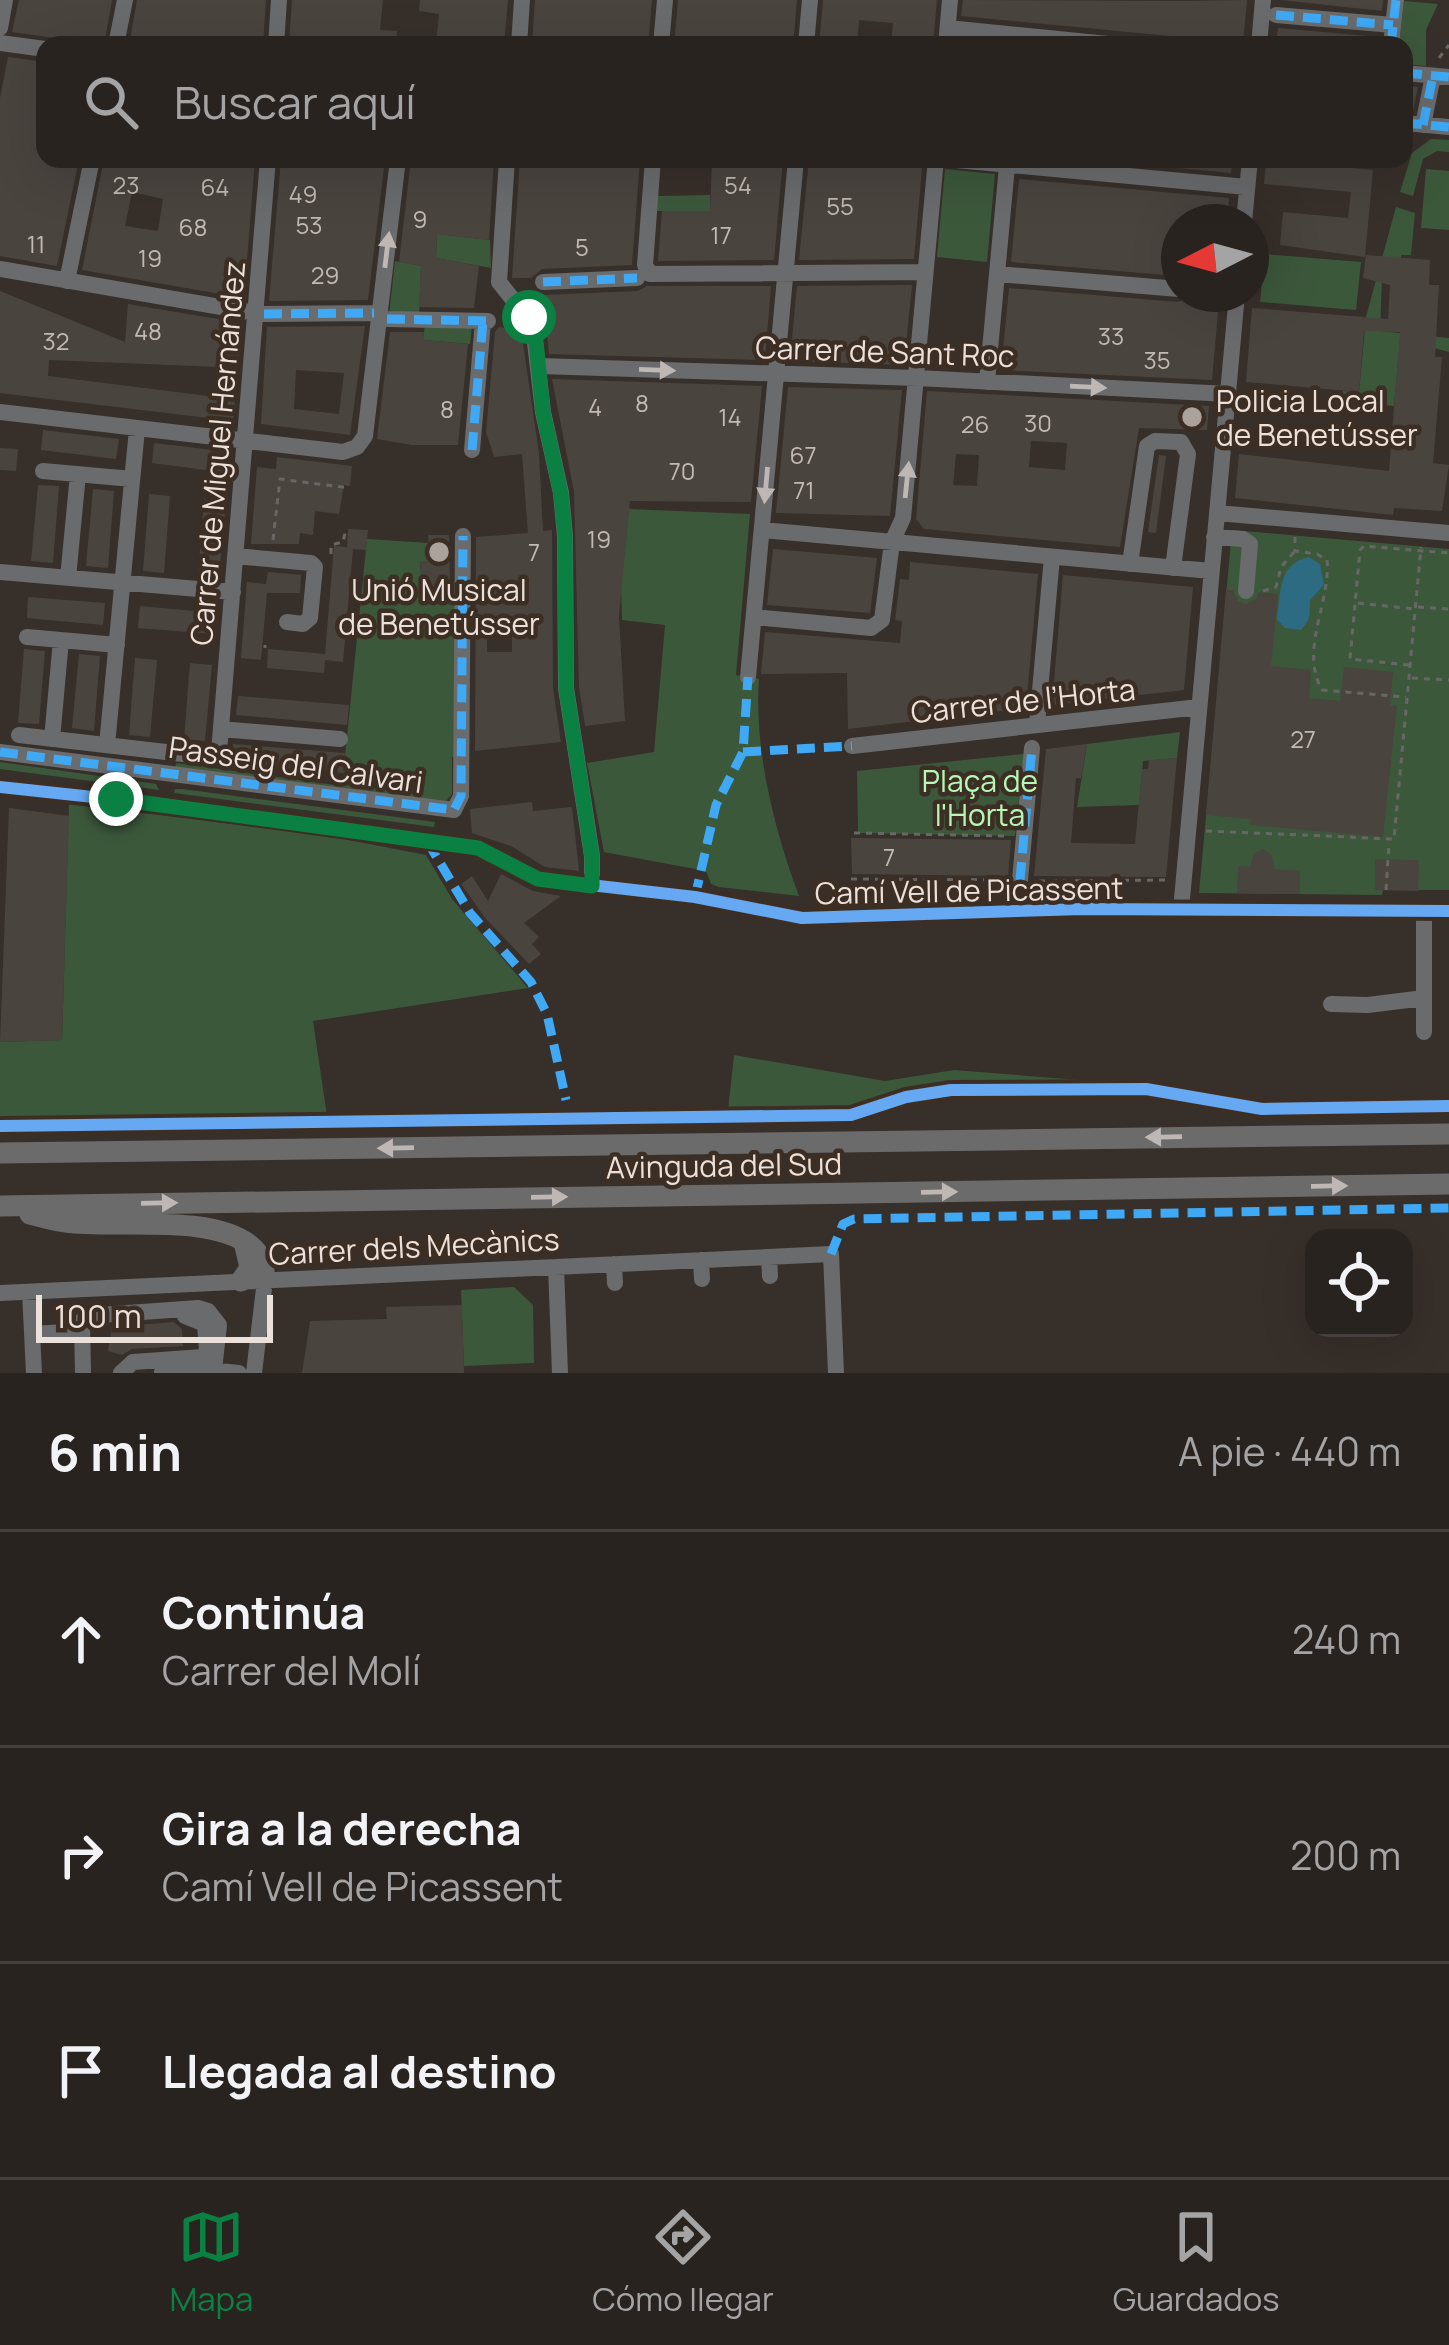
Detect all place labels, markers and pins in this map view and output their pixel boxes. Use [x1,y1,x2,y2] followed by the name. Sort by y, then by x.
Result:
[1216,380,1418,455] place label: Policia Local de Benetússer
[1179,404,1205,430] marker: Policia Local de Benetússer
[426,539,452,565] marker: Unió Musical de Benetússer
[338,569,540,644] place label: Unió Musical de Benetússer

